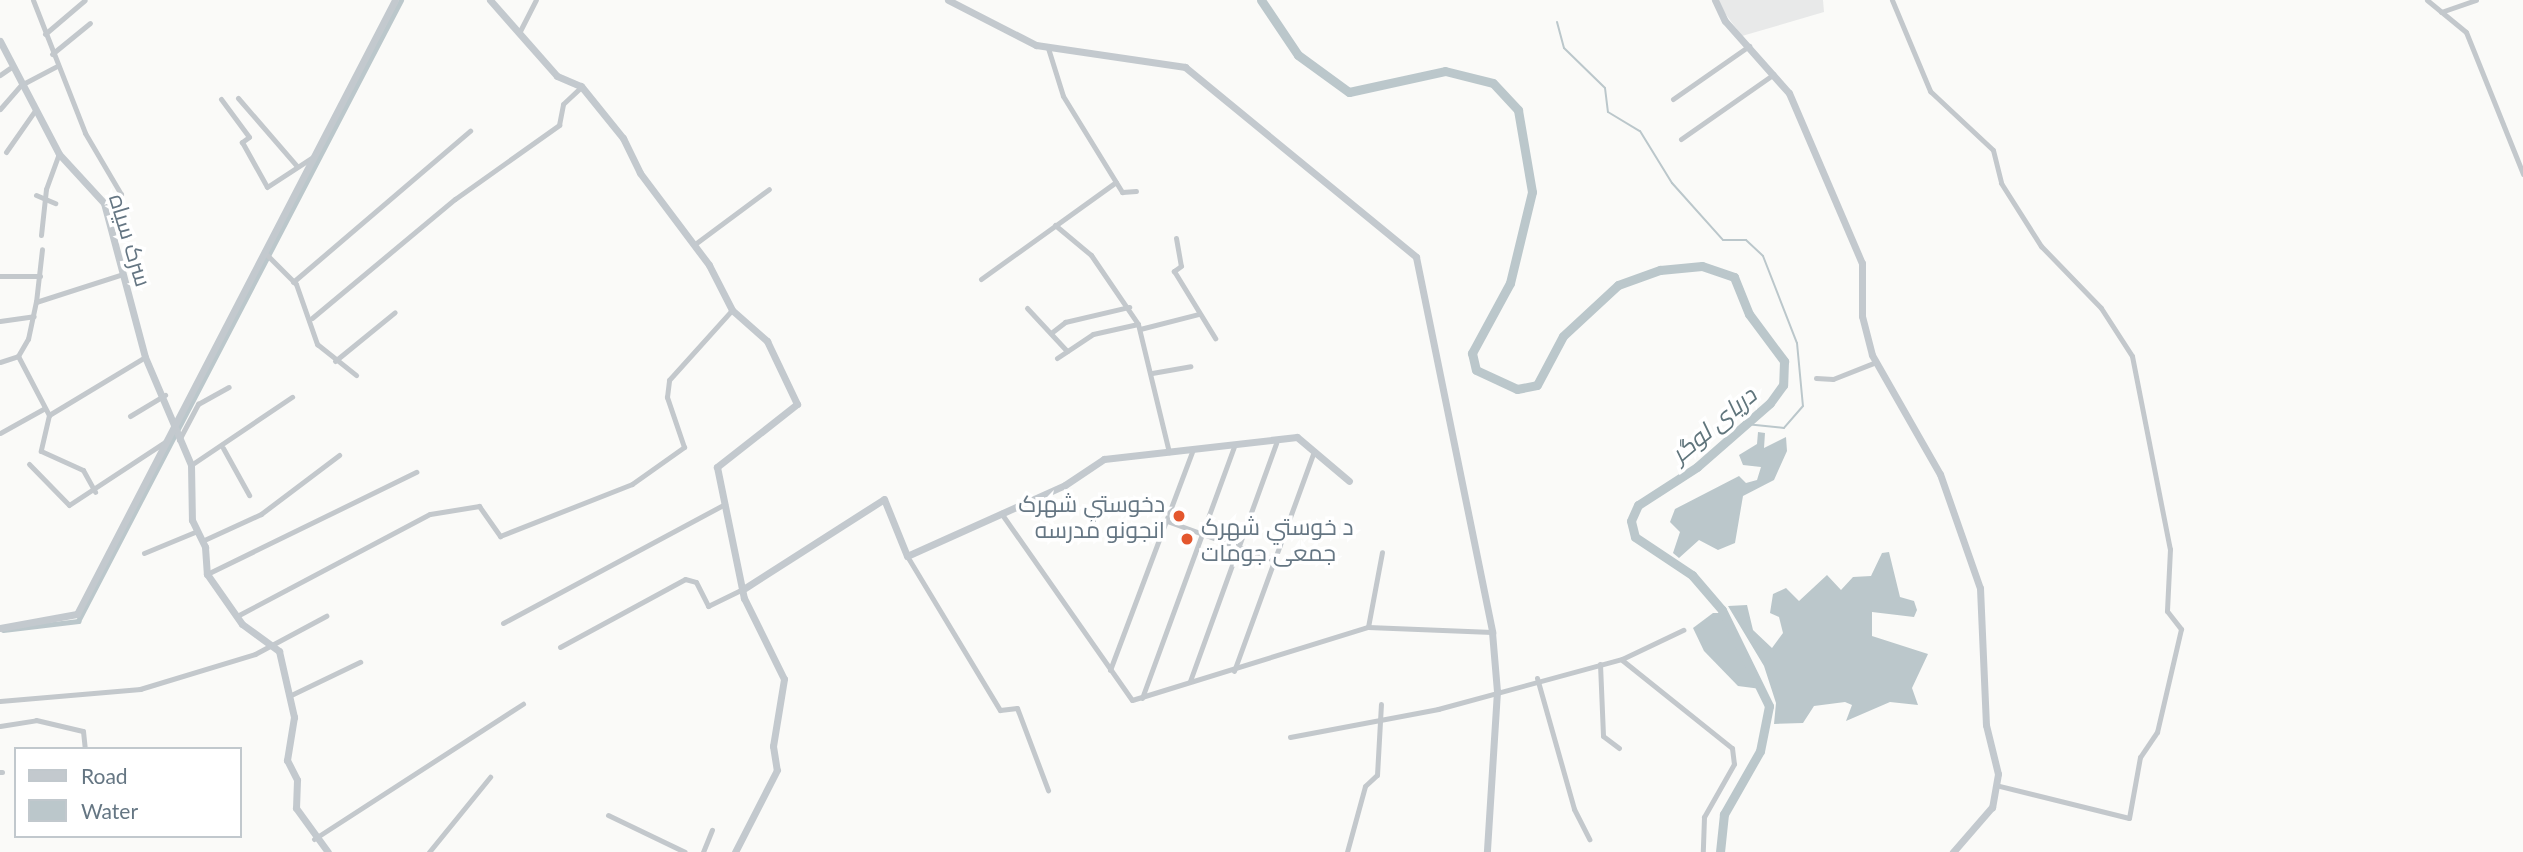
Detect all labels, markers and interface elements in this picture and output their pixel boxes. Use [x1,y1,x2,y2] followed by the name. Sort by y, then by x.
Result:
[104,190,158,290] street label: سرک سیاه
[1665,380,1761,468] water label: دریای لوگر
[1018,489,1165,543] place label: دخوستي شهرک انجونو مدرسه
[1171,508,1187,524] marker: دخوستي شهرک انجونو مدرسه
[1201,512,1354,566] place label: د خوستي شهرک جمعی جومات
[1179,531,1195,547] marker: د خوستي شهرک جمعی جومات
[14,747,242,838] legend
[81,763,128,788] text: Road
[81,798,138,823] text: Water

